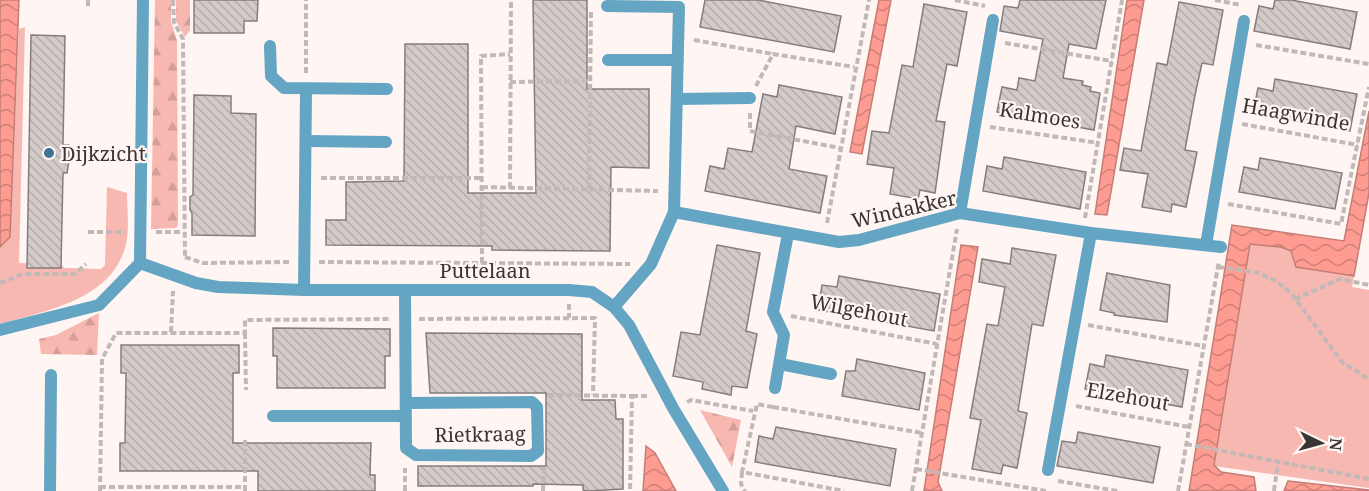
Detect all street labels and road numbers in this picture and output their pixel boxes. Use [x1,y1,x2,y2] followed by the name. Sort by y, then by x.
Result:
[1240,91,1352,137] street label: Haagwinde
[998,95,1082,135] street label: Kalmoes
[849,184,960,234] street label: Windakker
[439,257,531,284] street label: Puttelaan
[808,287,910,333] street label: Wilgehout
[1085,375,1171,417] street label: Elzehout
[434,420,526,448] street label: Rietkraag

